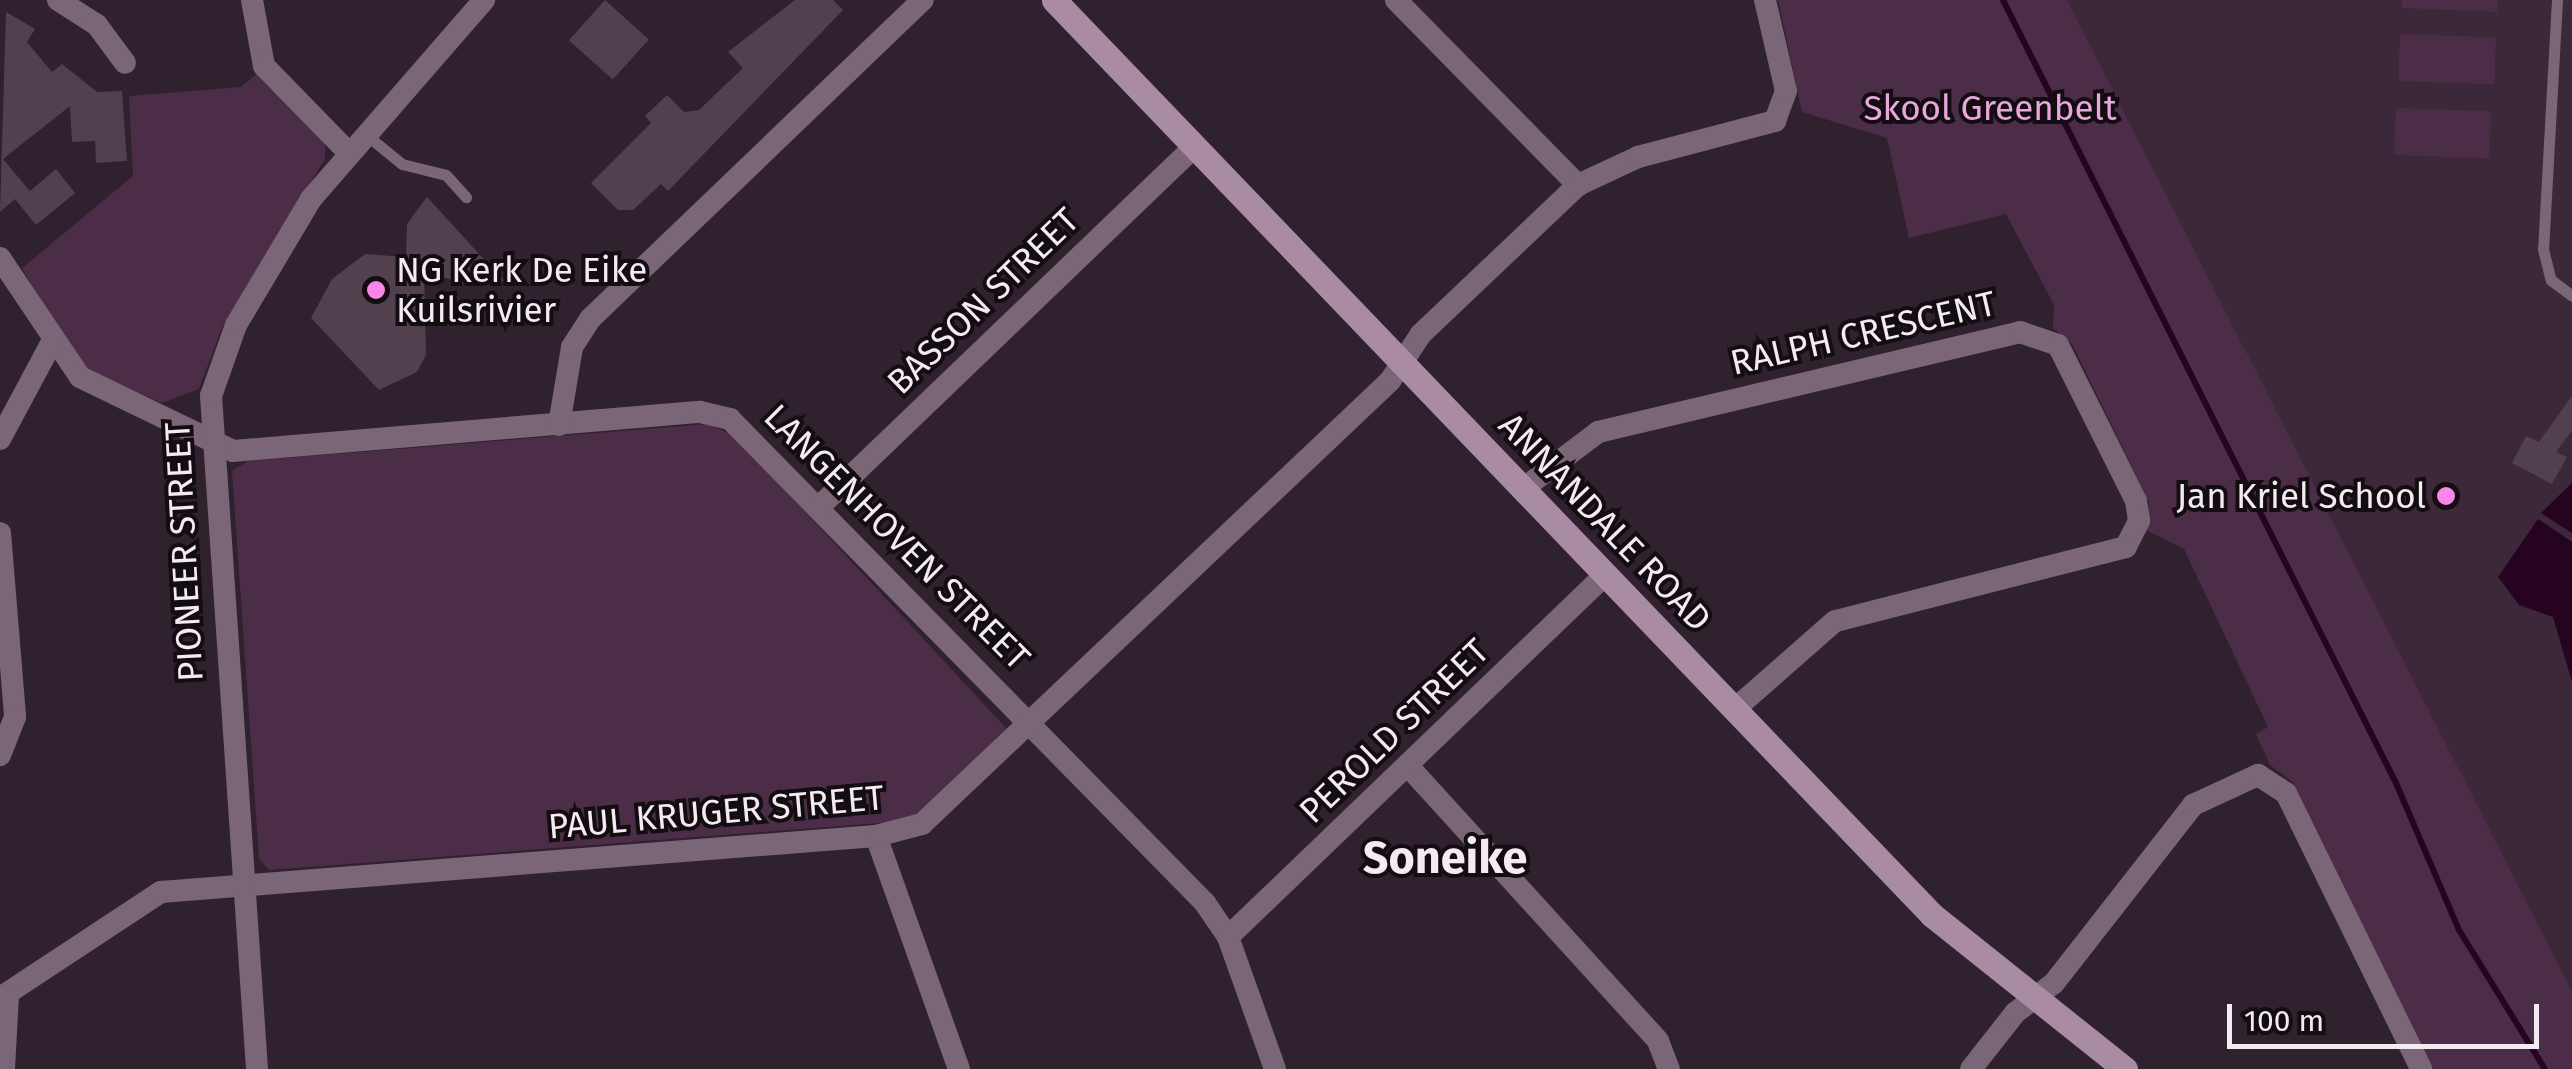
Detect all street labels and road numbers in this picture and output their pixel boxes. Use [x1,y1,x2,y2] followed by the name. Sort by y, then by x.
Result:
[879,199,1087,403] street label: BASSON STREET
[1726,282,2000,384] street label: RALPH CRESCENT
[755,395,1039,679] street label: LANGENHOVEN STREET
[1490,404,1720,640] street label: ANNANDALE ROAD
[156,421,212,683] street label: PIONEER STREET
[1291,630,1497,832] street label: PEROLD STREET
[546,776,886,848] street label: PAUL KRUGER STREET

